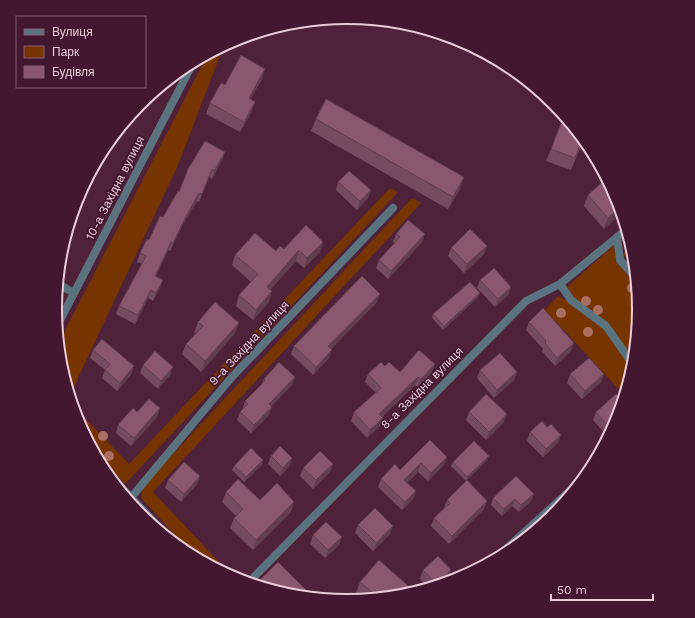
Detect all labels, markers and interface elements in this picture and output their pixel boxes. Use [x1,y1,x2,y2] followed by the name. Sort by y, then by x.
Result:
[16,16,146,88] legend
[52,25,93,39] text: Вулиця
[52,45,80,59] text: Парк
[52,65,94,79] text: Будівля
[83,134,147,242] street label: 10-а Західна вулиця
[206,298,292,388] street label: 9-а Західна вулиця
[378,344,466,432] street label: 8-а Західна вулиця
[551,576,653,602] scale bar
[557,583,587,597] text: 50 m

